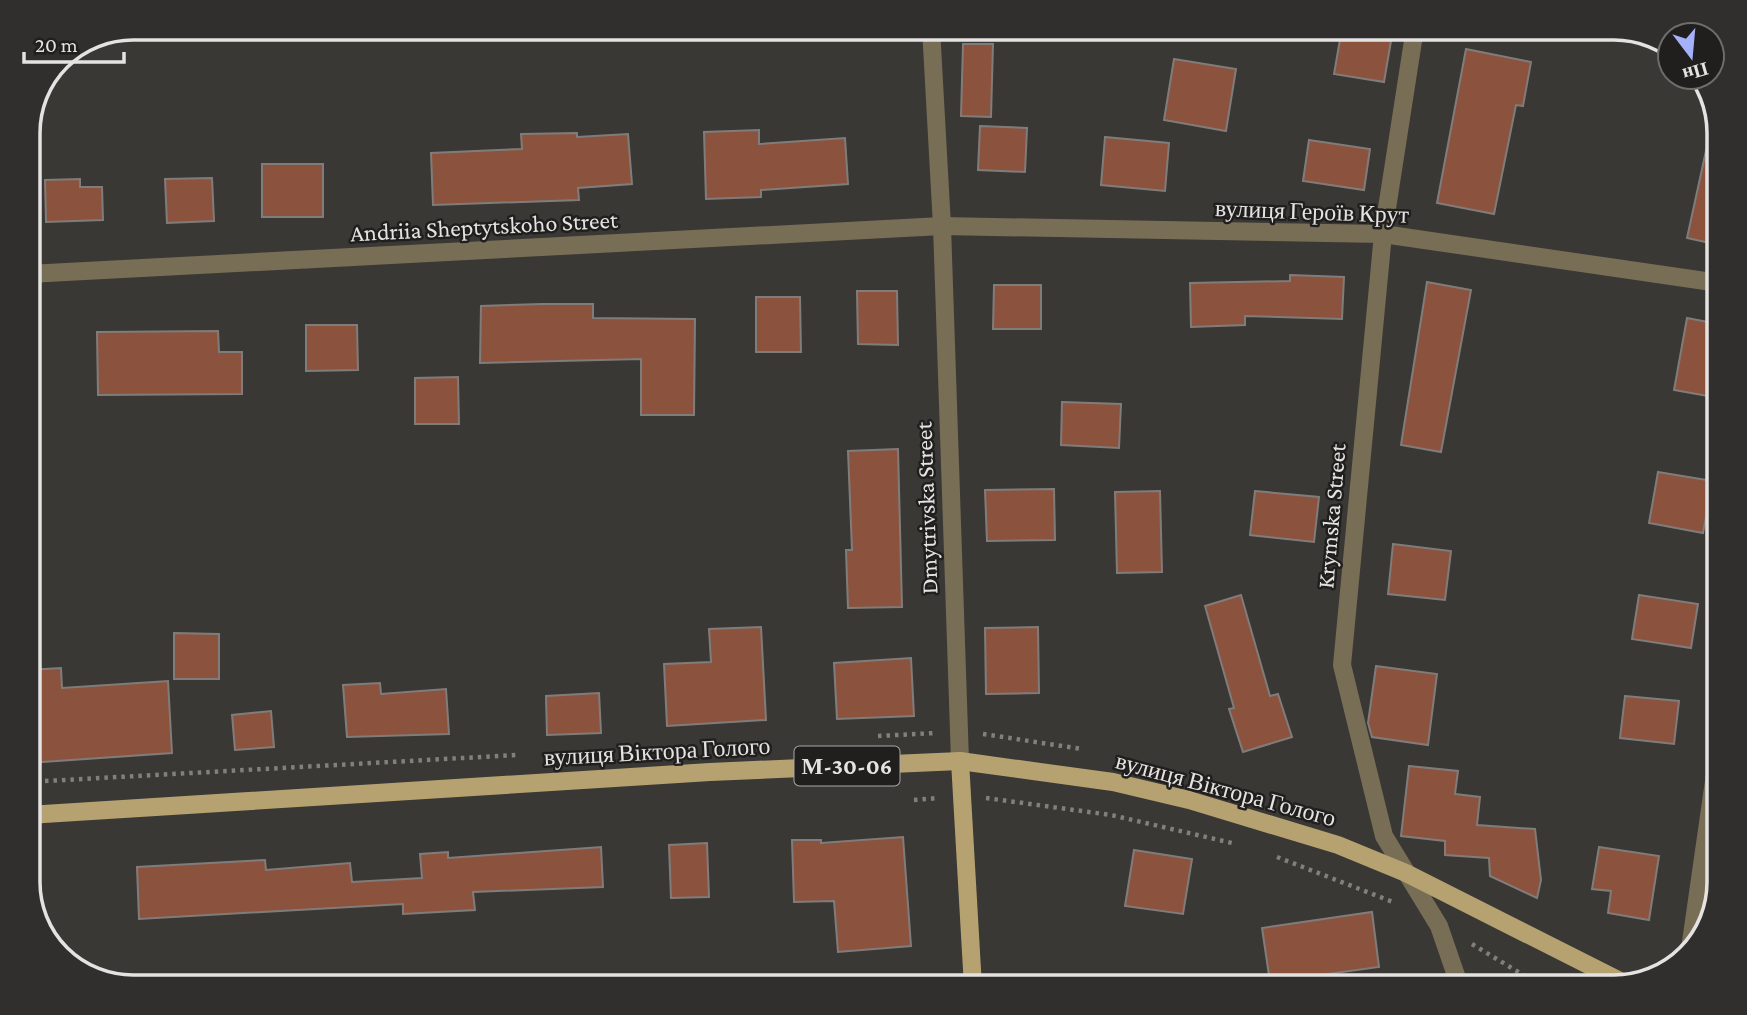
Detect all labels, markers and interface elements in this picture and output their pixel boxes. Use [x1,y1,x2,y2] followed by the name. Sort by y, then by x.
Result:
[24,21,124,65] scale bar
[1656,21,1726,91] north arrow
[35,33,78,57] text: 20 m
[1680,58,1711,86] text: Пн
[1215,194,1410,228] street label: вулиця Героїв Крут
[350,205,620,246] street label: Andriia Sheptytskoho Street
[909,420,943,595] street label: Dmytrivska Street
[1311,441,1351,590] street label: Krymska Street
[543,732,771,770] street label: вулиця Віктора Голого
[794,746,900,786] road number: М-30-06
[1113,747,1339,831] street label: вулиця Віктора Голого

